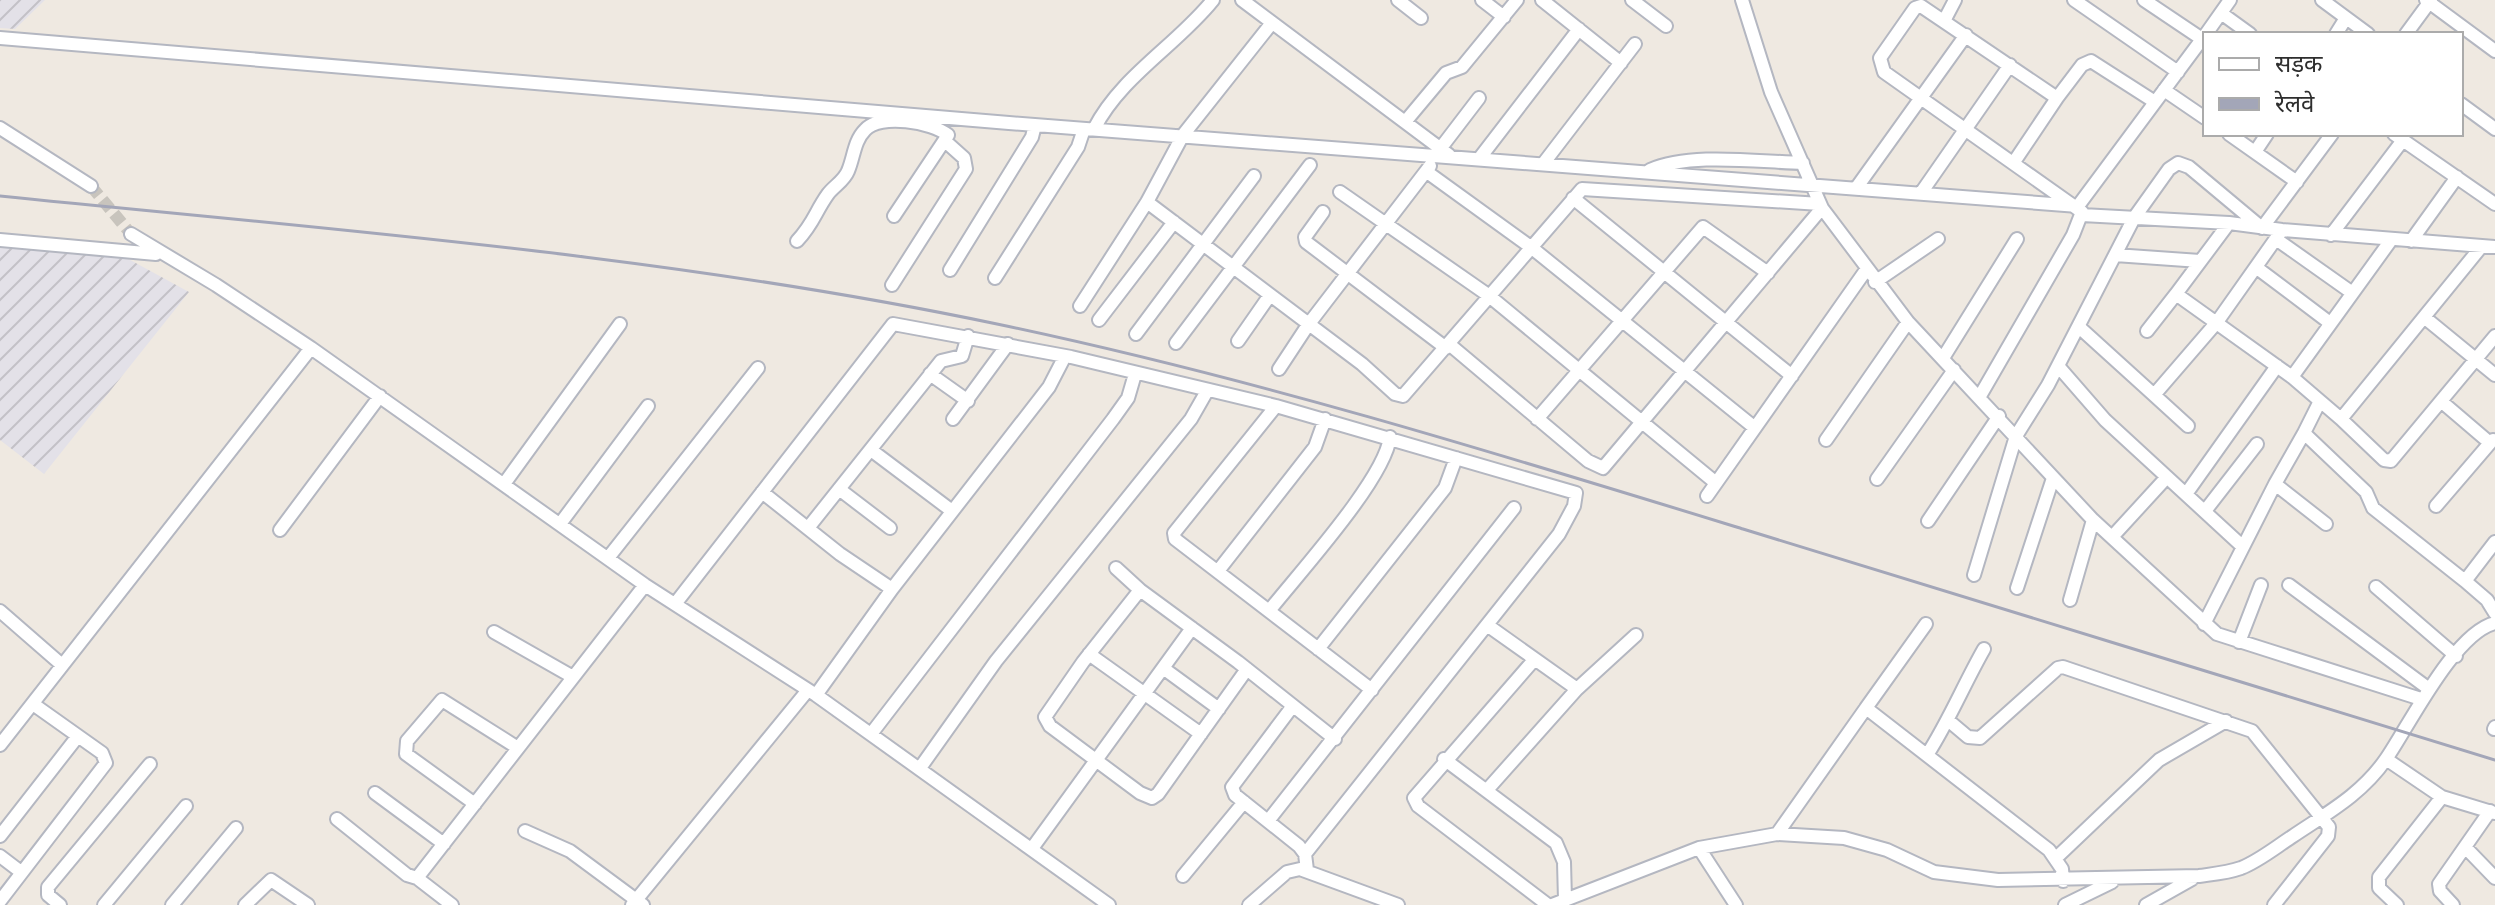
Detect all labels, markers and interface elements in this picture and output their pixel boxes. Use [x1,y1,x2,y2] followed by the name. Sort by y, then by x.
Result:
[2203,32,2463,136] legend
[2275,49,2323,78] text: सड़क
[2274,89,2315,118] text: रेलवे

